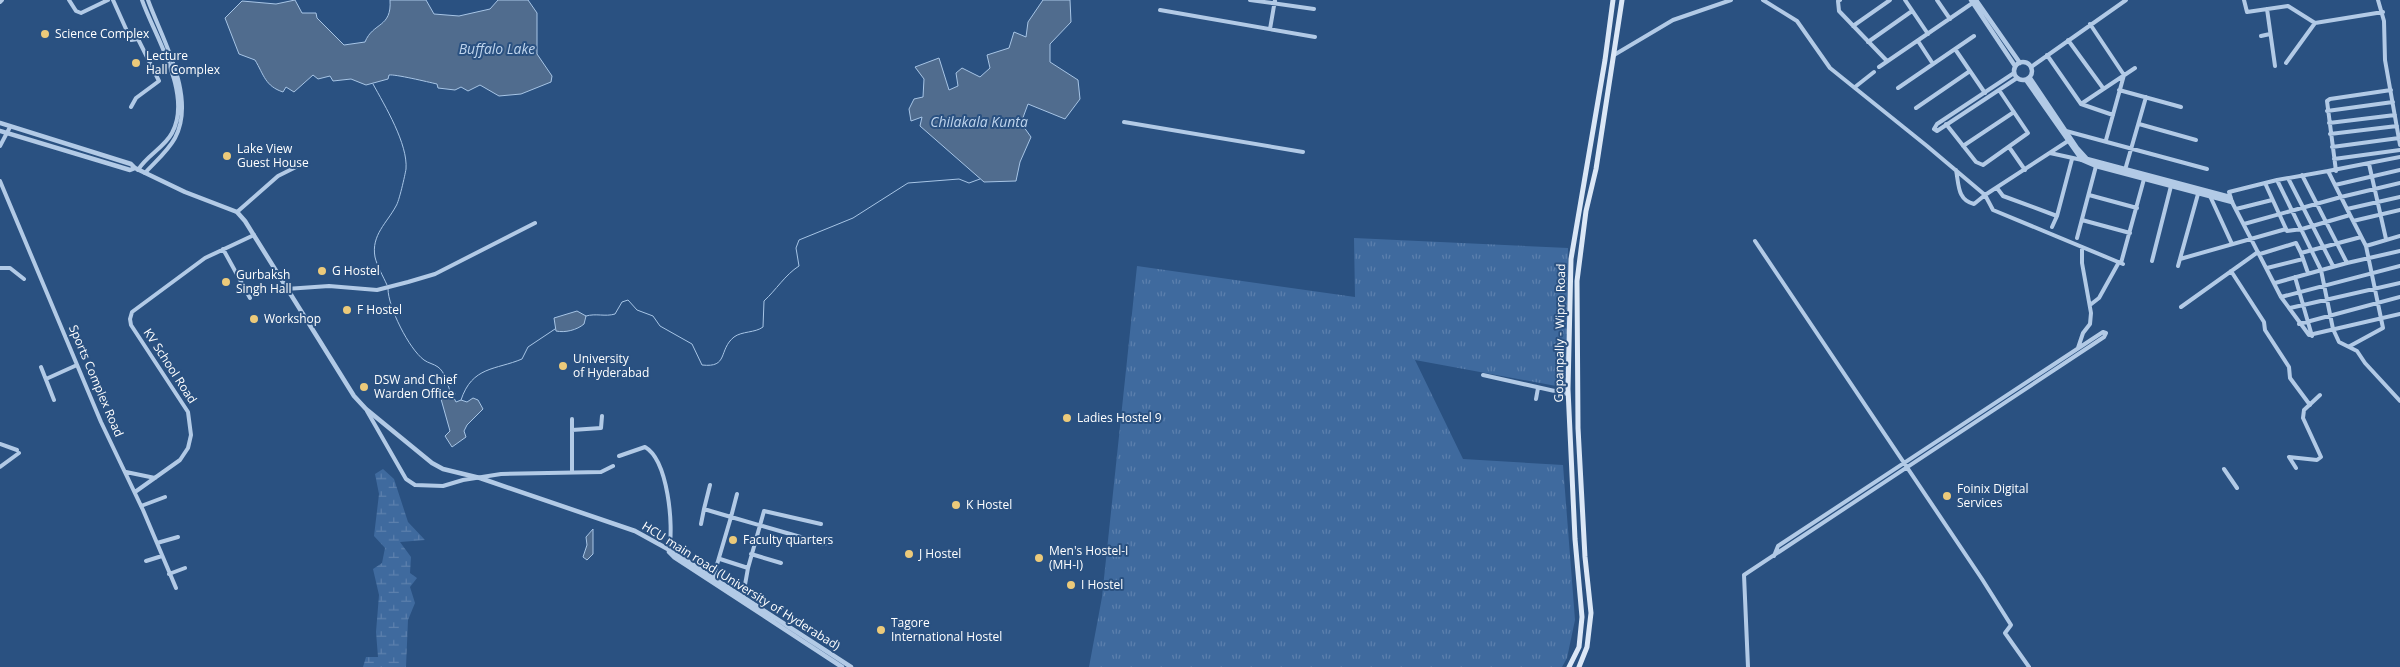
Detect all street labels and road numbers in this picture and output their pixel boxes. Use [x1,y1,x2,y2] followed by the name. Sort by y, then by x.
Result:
[1550,263,1569,403] street label: Gopanpally - Wipro Road
[65,322,128,439] street label: Sports Complex Road
[140,325,201,407] street label: KV School Road
[639,517,844,654] street label: HCU main road (University of Hyderabad)

